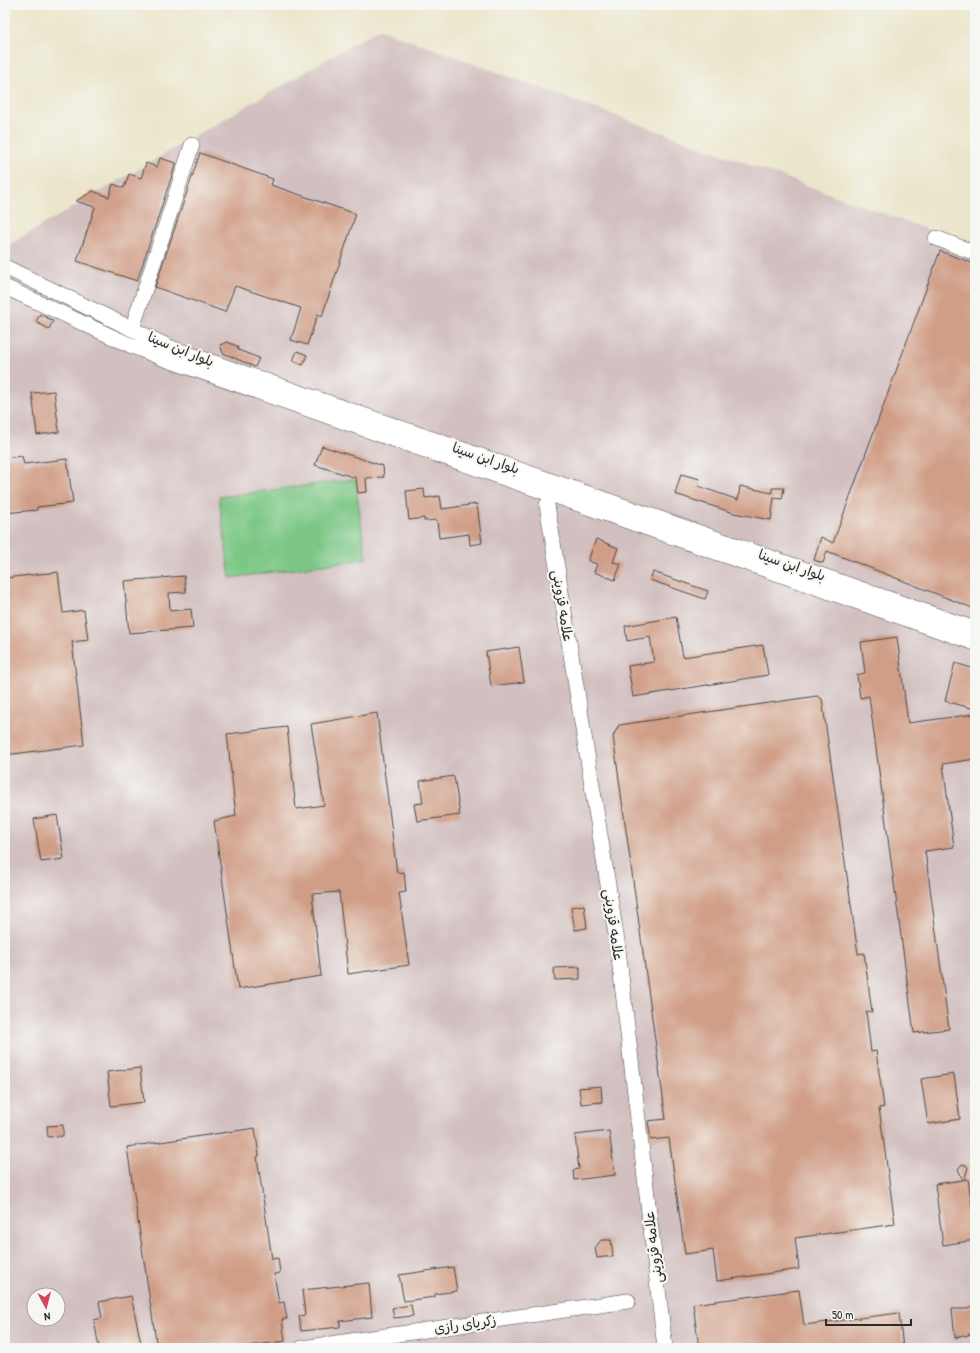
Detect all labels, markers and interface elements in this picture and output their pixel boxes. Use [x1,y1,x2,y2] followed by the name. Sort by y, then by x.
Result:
[145,327,217,370] street label: بلوار ابن سینا
[450,437,522,478] street label: بلوار ابن سینا
[756,544,828,585] street label: بلوار ابن سینا
[548,568,579,643] street label: علامه قزوینی
[600,888,629,962] street label: علامه قزوینی
[639,1210,666,1284] street label: علامه قزوینی
[26,1287,66,1327] north arrow
[826,1301,911,1327] scale bar
[832,1306,853,1323] text: 50 m
[43,1310,51,1324] text: N
[433,1310,497,1337] street label: زکریای رازی

